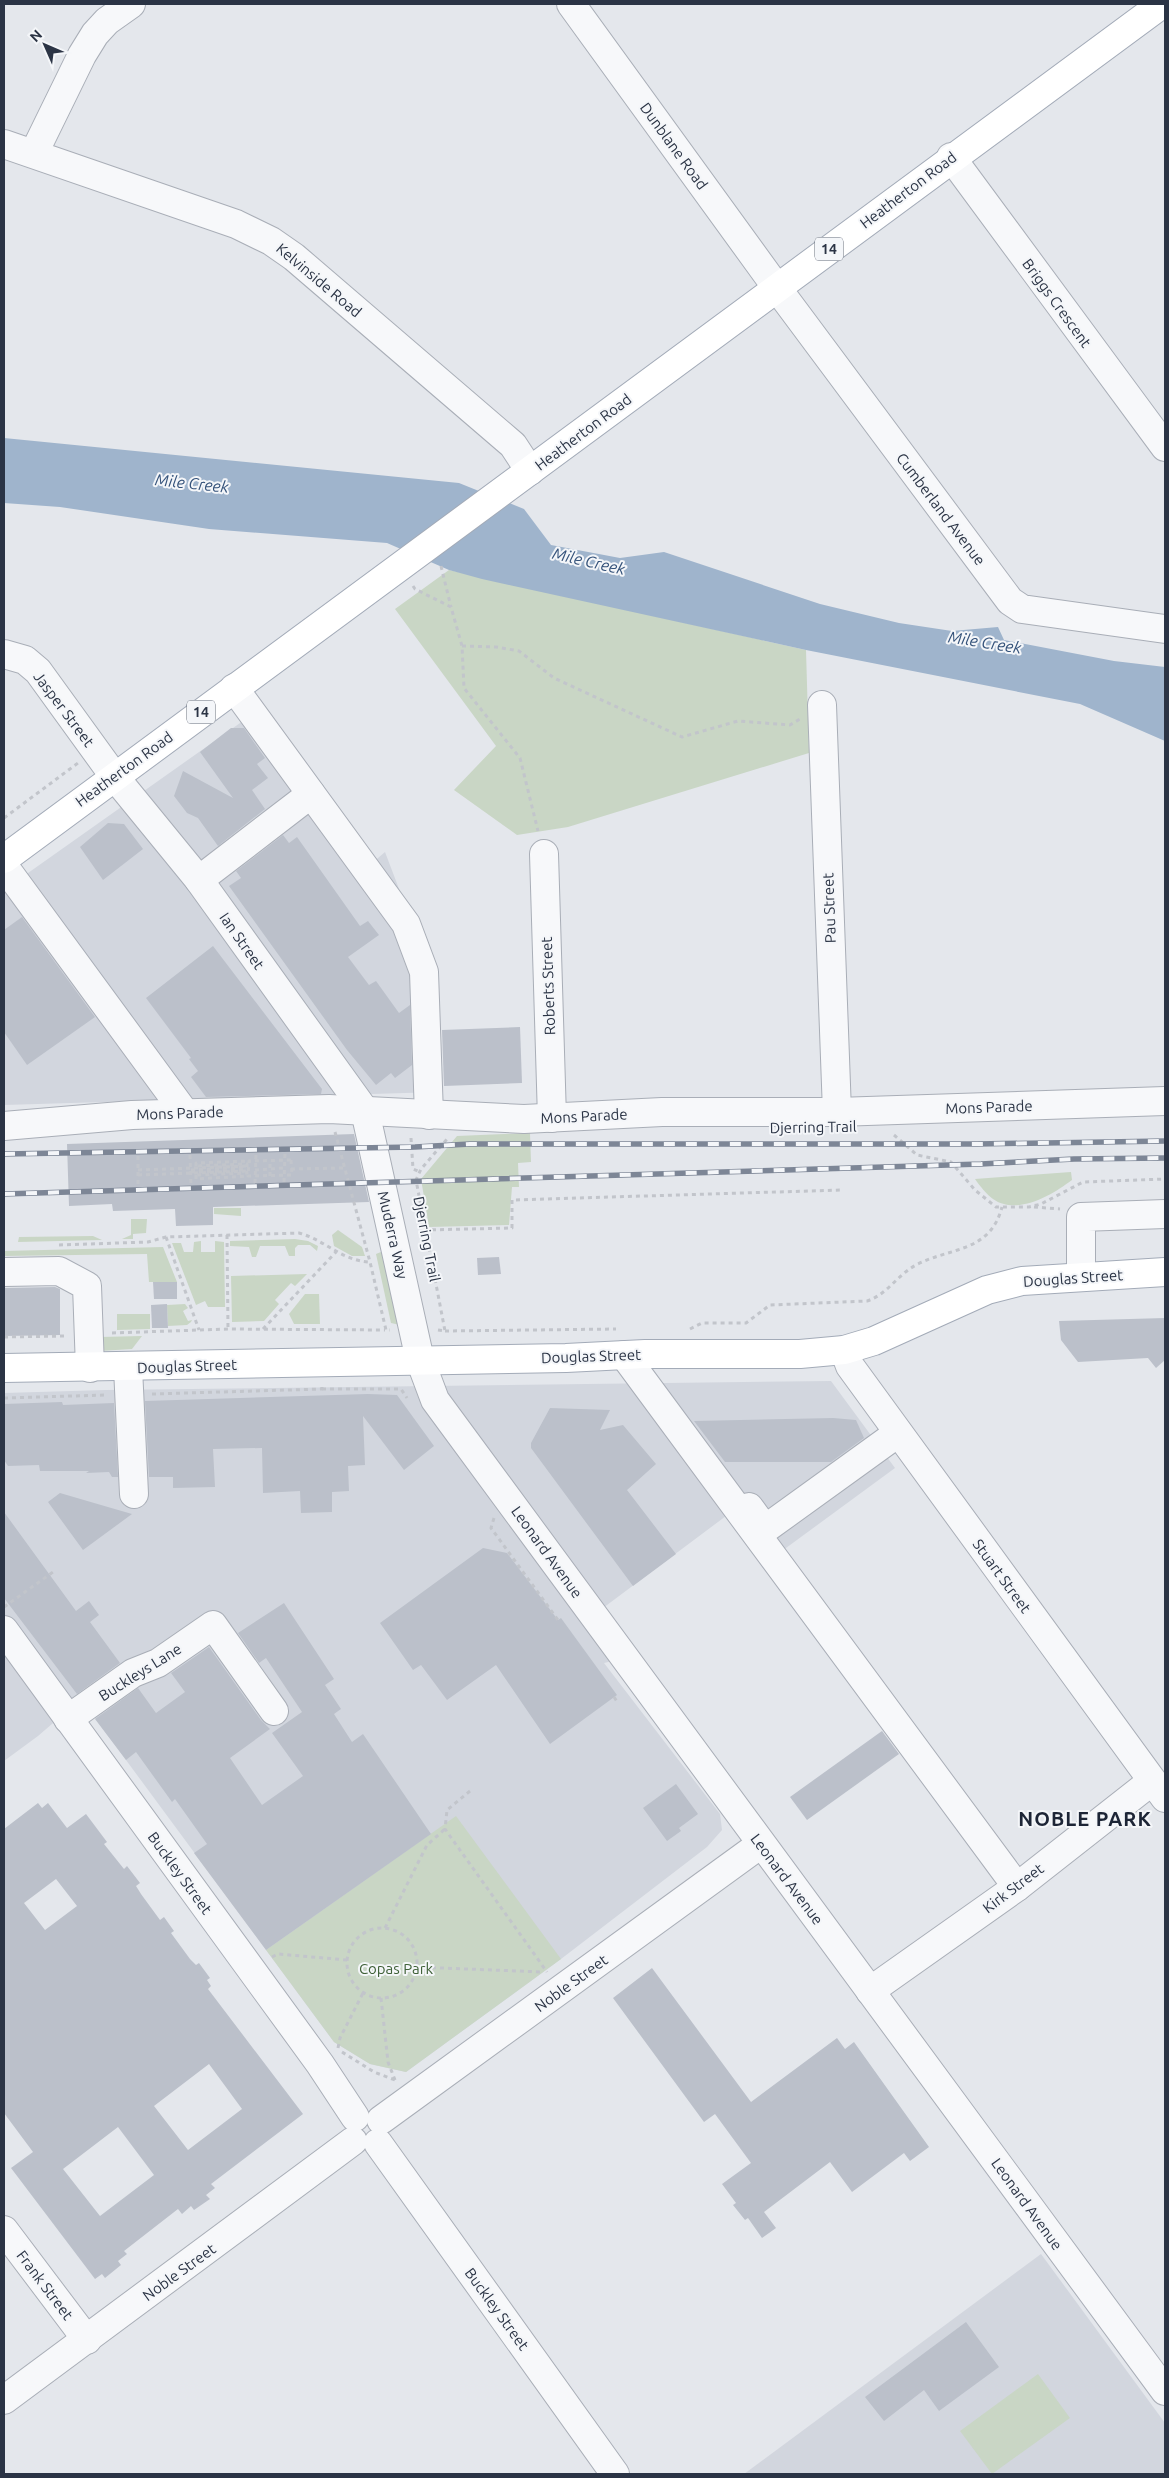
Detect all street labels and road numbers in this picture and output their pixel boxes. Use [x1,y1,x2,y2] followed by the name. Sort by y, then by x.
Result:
[637,99,711,193] street label: Dunblane Road
[857,148,959,232] street label: Heatherton Road
[815,238,843,260] road number: 14
[273,239,365,321] street label: Kelvinside Road
[1019,255,1095,351] street label: Briggs Crescent
[532,390,634,474] street label: Heatherton Road
[893,449,989,569] street label: Cumberland Avenue
[30,668,98,750] street label: Jasper Street
[187,700,215,724] road number: 14
[72,728,176,810] street label: Heatherton Road
[819,872,839,943] street label: Pau Street
[216,909,268,973] street label: Ian Street
[538,936,558,1036] street label: Roberts Street
[945,1097,1033,1117] street label: Mons Parade
[136,1103,224,1123] street label: Mons Parade
[540,1105,628,1127] street label: Mons Parade
[769,1118,857,1136] street label: Djerring Trail
[375,1189,411,1281] street label: Muderra Way
[410,1195,444,1283] street label: Djerring Trail
[1022,1266,1124,1290] street label: Douglas Street
[541,1346,641,1366] street label: Douglas Street
[137,1356,237,1376] street label: Douglas Street
[508,1503,586,1601] street label: Leonard Avenue
[970,1536,1034,1616] street label: Stuart Street
[96,1640,184,1704] street label: Buckleys Lane
[144,1829,216,1917] street label: Buckley Street
[747,1830,827,1928] street label: Leonard Avenue
[979,1860,1047,1916] street label: Kirk Street
[531,1951,611,2015] street label: Noble Street
[988,2155,1066,2253] street label: Leonard Avenue
[139,2240,219,2304] street label: Noble Street
[13,2247,77,2323] street label: Frank Street
[461,2265,533,2353] street label: Buckley Street

